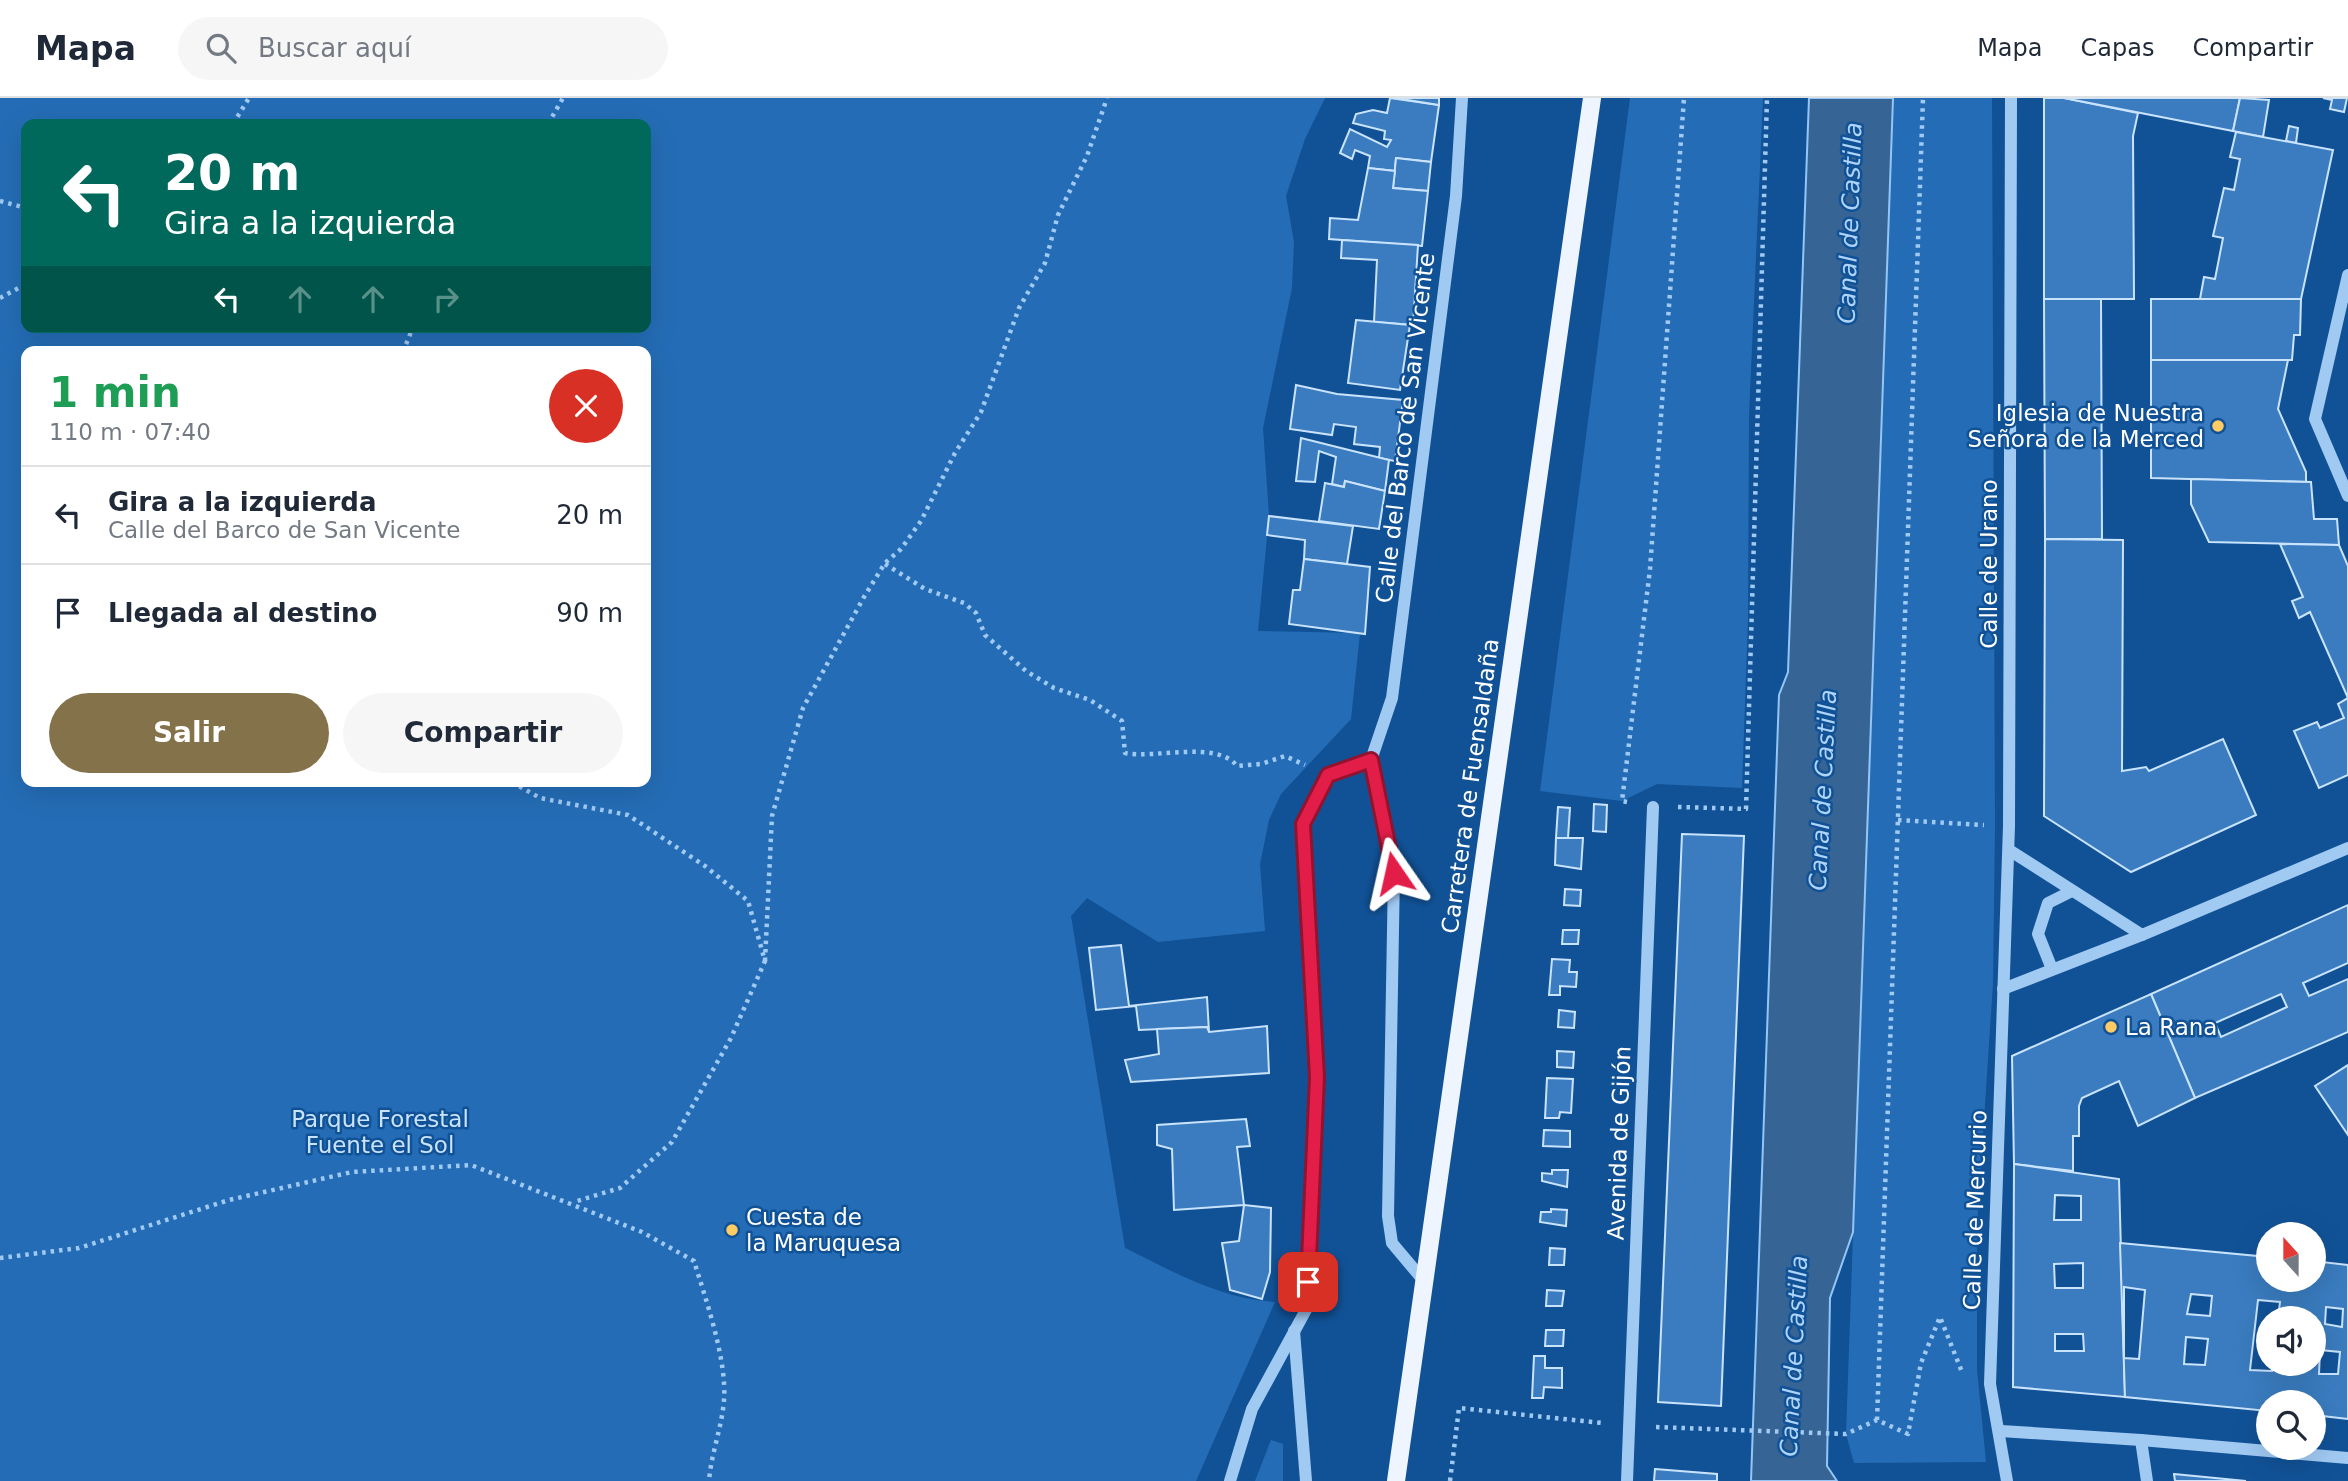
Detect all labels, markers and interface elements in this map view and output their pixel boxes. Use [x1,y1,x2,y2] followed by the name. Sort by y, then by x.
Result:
[178,17,668,80] search box
[35,29,136,68] text: Mapa
[202,29,240,67] icon: search
[258,33,411,63] text: Buscar aquí
[1977,34,2043,62] text: Mapa
[2081,34,2154,62] text: Capas
[2192,34,2313,62] text: Compartir
[1832,122,1868,324] water label: Canal de Castilla
[164,145,300,202] text: 20 m
[49,147,140,238] icon: left
[164,204,456,242] text: Gira a la izquierda
[1371,251,1439,605] street label: Calle del Barco de San Vicente
[208,280,246,318] icon: left
[281,280,319,318] icon: ahead
[354,280,392,318] icon: ahead
[427,280,465,318] icon: right
[49,368,181,417] text: 1 min
[549,369,623,443] button: close
[1968,400,2204,452] place label: Iglesia de Nuestra Señora de la Merced
[2210,418,2226,434] marker: Iglesia de Nuestra Señora de la Merced
[49,419,211,445] text: 110 m · 07:40
[1976,479,2002,649] street label: Calle de Urano
[108,487,376,517] text: Gira a la izquierda
[49,496,87,534] icon: left
[556,500,623,530] text: 20 m
[108,517,461,543] text: Calle del Barco de San Vicente
[49,594,87,632] icon: arrive
[108,598,377,628] text: Llegada al destino
[556,598,623,628] text: 90 m
[1436,637,1504,935] street label: Carretera de Fuensaldaña
[1804,689,1842,891] water label: Canal de Castilla
[49,693,329,773] button: Salir
[343,693,623,773] button: Compartir
[1357,836,1431,910] position arrow
[2125,1014,2217,1040] place label: La Rana
[2103,1019,2119,1035] marker: La Rana
[1603,1045,1635,1241] street label: Avenida de Gijón
[291,1106,469,1158] park label: Parque Forestal Fuente el Sol
[1959,1109,1991,1311] street label: Calle de Mercurio
[746,1204,901,1256] place label: Cuesta de la Maruquesa
[724,1222,740,1238] marker: Cuesta de la Maruquesa
[2256,1222,2326,1292] north arrow
[2256,1222,2326,1460] map controls
[1278,1252,1338,1312] pin
[1775,1255,1813,1457] water label: Canal de Castilla
[1289,1263,1327,1301] icon: arrive
[2256,1306,2326,1376] button: sound
[2256,1390,2326,1460] button: search

